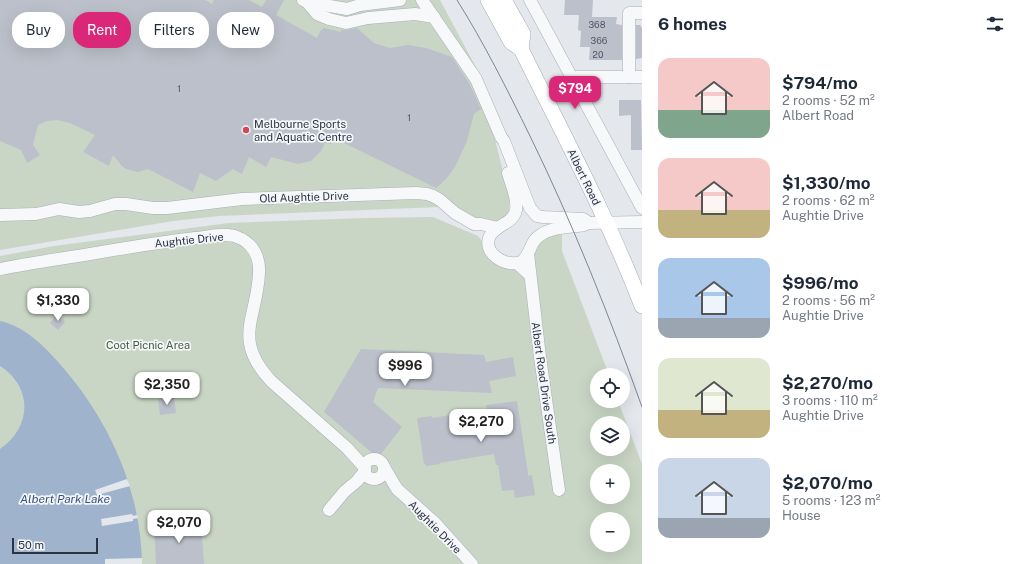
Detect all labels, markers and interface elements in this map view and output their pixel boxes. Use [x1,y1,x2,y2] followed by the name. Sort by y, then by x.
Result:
[12,12,65,48] chip: Buy
[73,12,131,48] chip: Rent
[139,12,209,48] chip: Filters
[217,12,274,48] chip: New
[984,13,1006,35] icon: filters
[658,14,727,34] text: 6 homes
[589,19,606,30] house number: 368
[591,35,608,46] house number: 366
[593,49,604,60] house number: 20
[782,73,858,93] text: $794/mo
[690,74,738,122] icon: home
[551,76,599,110] pin: $794
[558,81,592,96] text: $794
[177,83,181,94] house number: 1
[782,93,875,108] text: 2 rooms · 52 m²
[782,108,854,123] text: Albert Road
[407,112,411,123] house number: 1
[254,118,352,143] place label: Melbourne Sports and Aquatic Centre
[241,125,251,135] marker: Melbourne Sports and Aquatic Centre
[565,147,603,207] street label: Albert Road
[782,173,871,193] text: $1,330/mo
[690,174,738,222] icon: home
[259,189,349,205] street label: Old Aughtie Drive
[782,193,875,208] text: 2 rooms · 62 m²
[782,208,864,223] text: Aughtie Drive
[154,230,224,250] street label: Aughtie Drive
[782,273,859,293] text: $996/mo
[690,274,738,322] icon: home
[25,288,91,322] pin: $1,330
[36,293,80,308] text: $1,330
[782,293,875,308] text: 2 rooms · 56 m²
[782,308,864,323] text: Aughtie Drive
[529,321,559,445] street label: Albert Road Drive South
[106,339,190,351] park label: Coot Picnic Area
[381,353,429,387] pin: $996
[388,358,422,373] text: $996
[590,368,630,552] map controls
[590,368,630,408] button: locate
[134,372,200,406] pin: $2,350
[782,373,873,393] text: $2,270/mo
[690,374,738,422] icon: home
[144,377,190,392] text: $2,350
[782,393,878,408] text: 3 rooms · 110 m²
[782,408,864,423] text: Aughtie Drive
[448,409,514,443] pin: $2,270
[458,414,504,429] text: $2,270
[590,416,630,456] button: layers
[590,464,630,504] button: +
[782,473,873,493] text: $2,070/mo
[690,474,738,522] icon: home
[20,492,111,506] water label: Albert Park Lake
[782,493,881,508] text: 5 rooms · 123 m²
[406,498,464,556] street label: Aughtie Drive
[782,508,821,523] text: House
[146,510,212,544] pin: $2,070
[590,512,630,552] button: −
[156,515,202,530] text: $2,070
[12,536,98,555] scale bar
[18,539,44,551] text: 50 m

